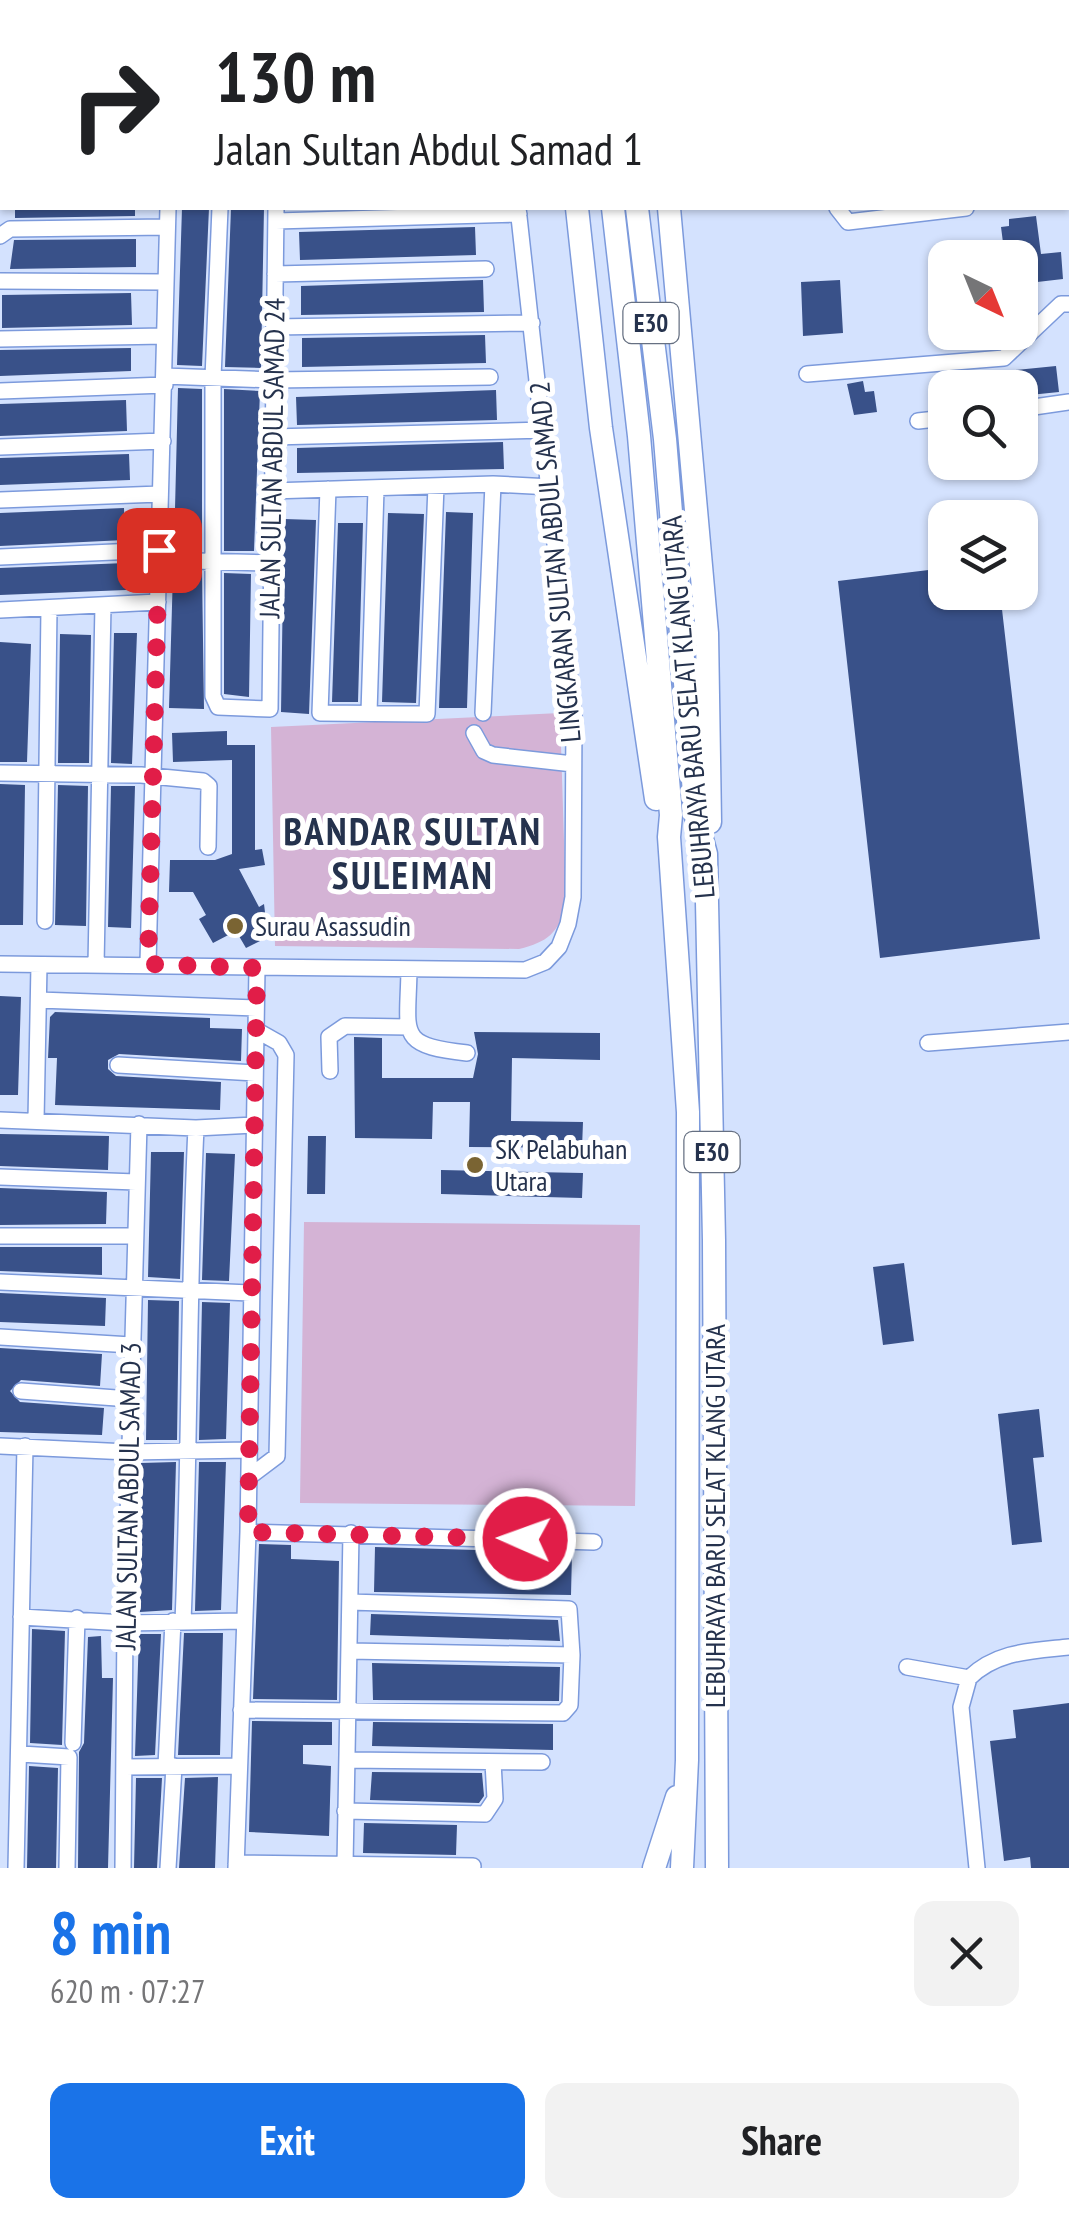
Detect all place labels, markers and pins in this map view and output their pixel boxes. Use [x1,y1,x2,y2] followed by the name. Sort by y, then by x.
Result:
[117,508,202,593] pin
[255,907,411,944] place label: Surau Asassudin
[224,915,246,937] marker: Surau Asassudin
[495,1130,627,1199] place label: SK Pelabuhan Utara
[464,1154,486,1176] marker: SK Pelabuhan Utara

